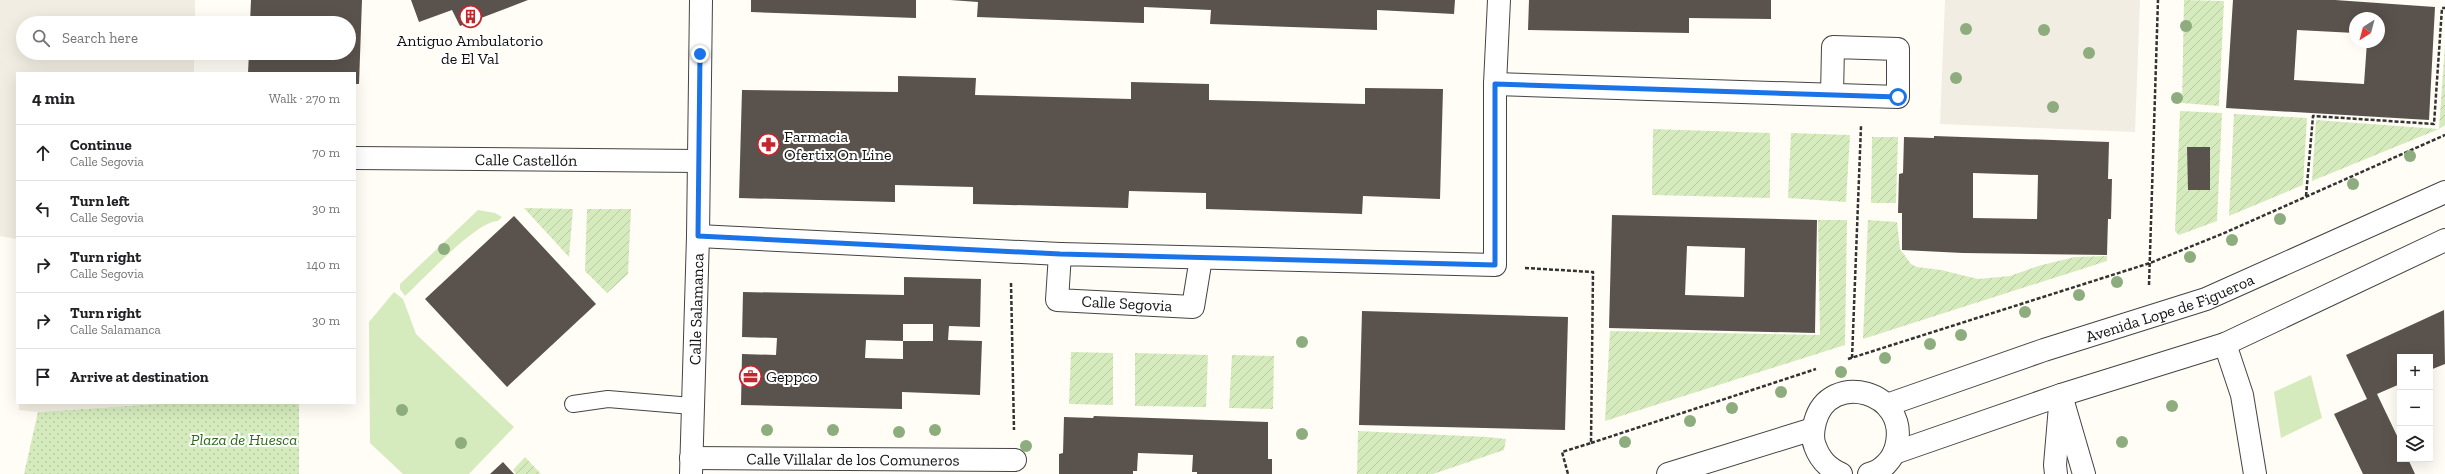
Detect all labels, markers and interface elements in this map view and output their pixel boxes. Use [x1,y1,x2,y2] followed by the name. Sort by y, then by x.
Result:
[457,3,483,29] building icon: Antiguo Ambulatorio de El Val
[2349,12,2385,48] north arrow
[16,16,356,60] search box
[30,27,52,49] icon: search
[62,29,138,47] text: Search here
[397,31,543,68] place label: Antiguo Ambulatorio de El Val
[691,45,709,63] route end
[32,88,75,108] text: 4 min
[1889,88,1907,106] route start
[269,91,340,106] text: Walk · 270 m
[784,127,892,164] place label: Farmacia Ofertix On Line
[756,132,782,158] pharmacy icon: Farmacia Ofertix On Line
[70,136,132,154] text: Continue
[32,142,54,164] icon: ahead
[312,145,340,160] text: 70 m
[475,150,578,170] street label: Calle Castellón
[70,154,144,169] text: Calle Segovia
[70,192,130,210] text: Turn left
[32,198,54,220] icon: left
[312,201,340,216] text: 30 m
[70,210,144,225] text: Calle Segovia
[70,248,141,266] text: Turn right
[685,253,707,365] street label: Calle Salamanca
[32,254,54,276] icon: right
[306,257,340,272] text: 140 m
[70,266,144,281] text: Calle Segovia
[2083,270,2257,346] street label: Avenida Lope de Figueroa
[1081,292,1173,315] street label: Calle Segovia
[70,304,141,322] text: Turn right
[32,310,54,332] icon: right
[312,313,340,328] text: 30 m
[70,322,161,337] text: Calle Salamanca
[2397,354,2433,462] map controls
[2397,354,2433,390] button: +
[737,363,763,389] office icon: Geppco
[32,366,54,388] icon: arrive
[766,367,818,386] place label: Geppco
[70,368,209,386] text: Arrive at destination
[2397,390,2433,426] button: −
[2397,426,2433,462] button: layers
[191,430,297,449] park label: Plaza de Huesca
[746,449,960,470] street label: Calle Villalar de los Comuneros

